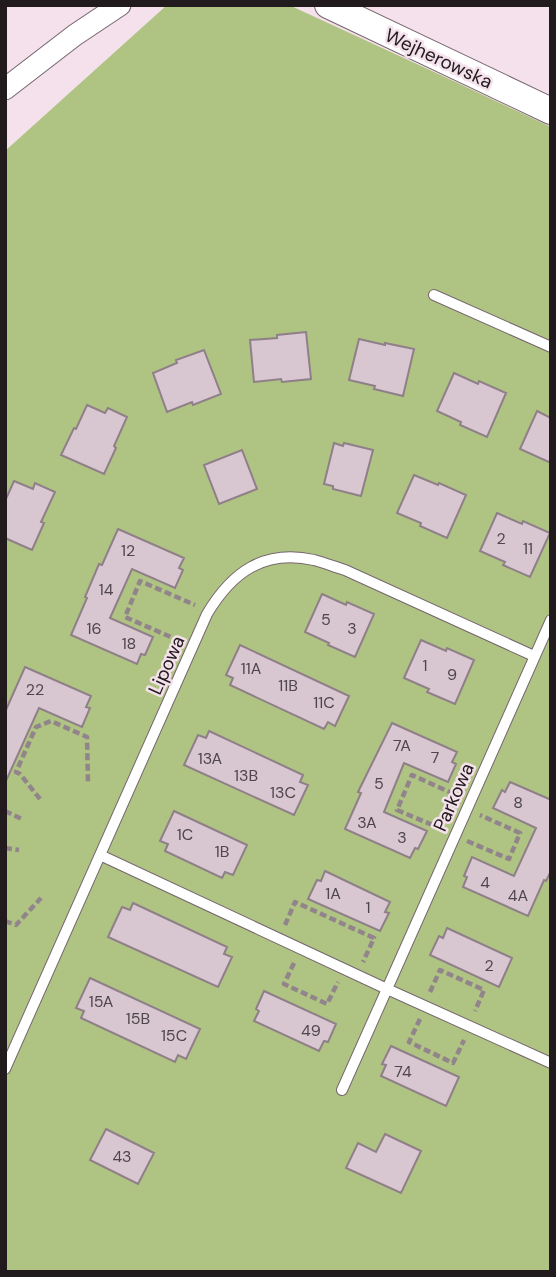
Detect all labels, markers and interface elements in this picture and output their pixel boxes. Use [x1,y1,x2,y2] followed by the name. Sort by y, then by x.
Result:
[381,23,497,94] street label: Wejherowska
[496,528,506,549] house number: 2
[523,538,533,559] house number: 11
[121,540,135,561] house number: 12
[99,579,114,600] house number: 14
[321,609,331,630] house number: 5
[86,618,102,639] house number: 16
[347,618,357,639] house number: 3
[142,632,190,699] street label: Lipowa
[122,633,136,654] house number: 18
[423,655,428,676] house number: 1
[241,658,262,679] house number: 11A
[447,664,457,685] house number: 9
[278,675,298,696] house number: 11B
[26,679,44,700] house number: 22
[313,692,335,713] house number: 11C
[393,735,411,756] house number: 7A
[431,747,439,768] house number: 7
[198,748,223,769] house number: 13A
[427,759,480,835] street label: Parkowa
[234,765,258,786] house number: 13B
[374,773,384,794] house number: 5
[270,782,296,803] house number: 13C
[513,792,523,813] house number: 8
[357,812,377,833] house number: 3A
[177,824,193,845] house number: 1C
[397,827,407,848] house number: 3
[215,841,229,862] house number: 1B
[480,872,490,893] house number: 4
[325,883,341,904] house number: 1A
[508,885,529,906] house number: 4A
[366,897,371,918] house number: 1
[484,955,494,976] house number: 2
[89,991,114,1012] house number: 15A
[126,1008,150,1029] house number: 15B
[301,1020,321,1041] house number: 49
[161,1025,187,1046] house number: 15C
[394,1061,412,1082] house number: 74
[112,1146,132,1167] house number: 43

